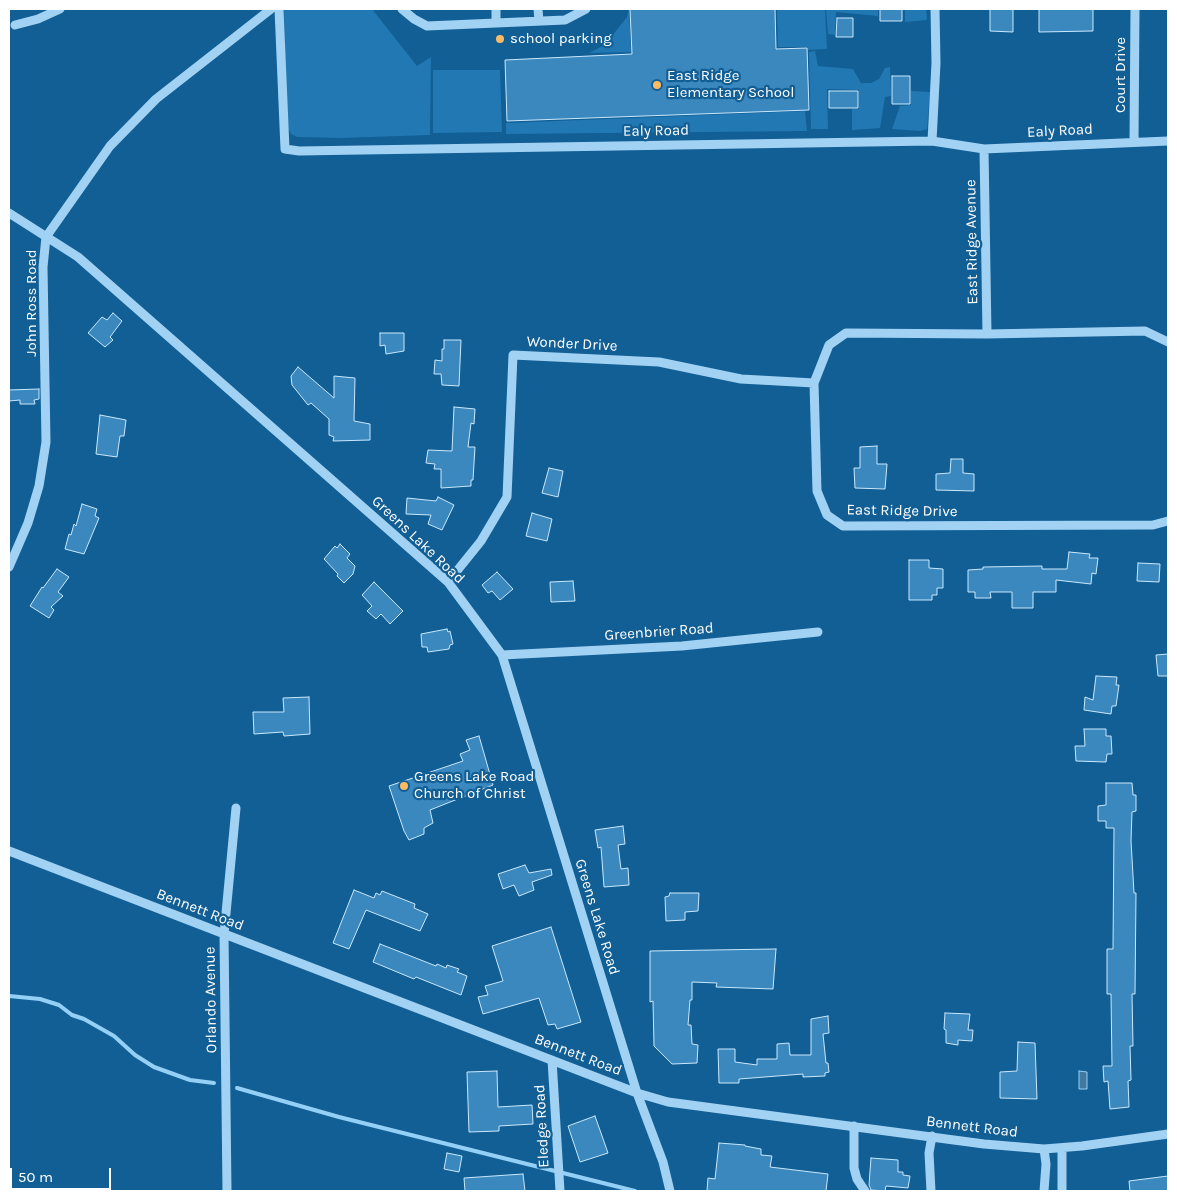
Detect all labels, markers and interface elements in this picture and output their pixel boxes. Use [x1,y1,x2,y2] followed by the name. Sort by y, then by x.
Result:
[510,30,612,48] place label: school parking
[494,33,506,45] marker: school parking
[1112,37,1130,113] street label: Court Drive
[667,67,794,102] place label: East Ridge Elementary School
[651,79,663,91] marker: East Ridge Elementary School
[1027,120,1093,142] street label: Ealy Road
[623,121,689,141] street label: Ealy Road
[962,179,982,305] street label: East Ridge Avenue
[23,249,41,357] street label: John Ross Road
[526,333,618,355] street label: Wonder Drive
[368,492,468,588] street label: Greens Lake Road
[846,501,958,521] street label: East Ridge Drive
[604,619,714,645] street label: Greenbrier Road
[414,768,535,803] place label: Greens Lake Road Church of Christ
[398,780,410,792] marker: Greens Lake Road Church of Christ
[571,857,623,977] street label: Greens Lake Road
[154,885,246,935] street label: Bennett Road
[201,947,221,1053] street label: Orlando Avenue
[532,1030,624,1080] street label: Bennett Road
[531,1084,553,1168] street label: Eledge Road
[925,1112,1019,1142] street label: Bennett Road
[12,1158,114,1190] scale bar
[18,1168,53,1186] text: 50 m

